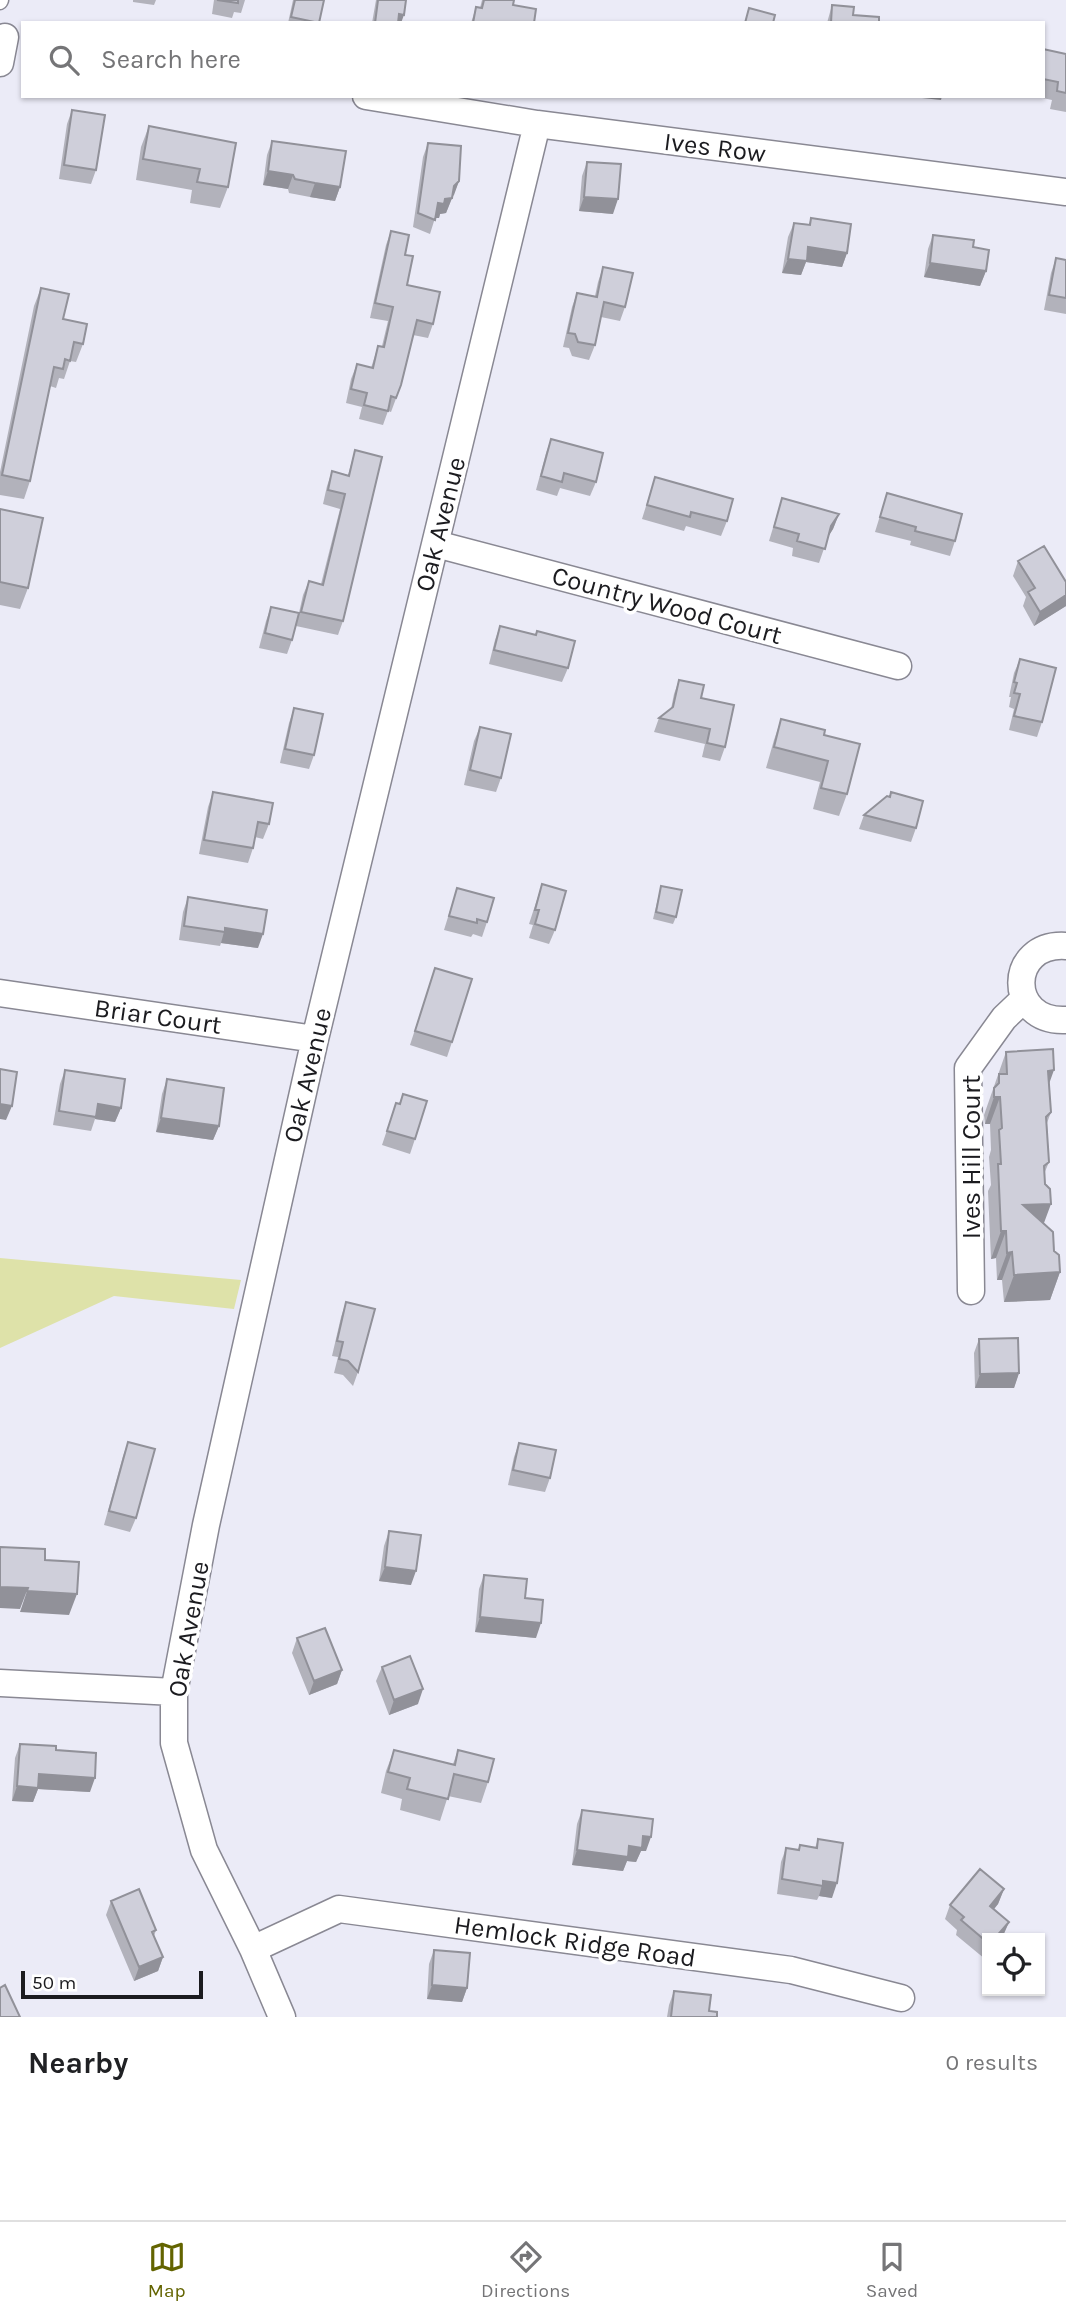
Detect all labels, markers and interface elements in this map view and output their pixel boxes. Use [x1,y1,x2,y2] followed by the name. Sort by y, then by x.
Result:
[21,21,1045,98] search box
[45,41,83,79] icon: search
[101,44,241,75] text: Search here
[662,126,768,169] street label: Ives Row
[409,454,472,595] street label: Oak Avenue
[549,560,785,651] street label: Country Wood Court
[92,992,224,1041] street label: Briar Court
[277,1005,338,1146] street label: Oak Avenue
[956,1075,987,1239] street label: Ives Hill Court
[161,1559,216,1699] street label: Oak Avenue
[452,1909,698,1974] street label: Hemlock Ridge Road
[982,1933,1045,1996] map controls
[982,1933,1045,1996] button: locate
[21,1968,203,2000] scale bar
[32,1972,76,1994] text: 50 m
[28,2045,128,2081] text: Nearby
[946,2049,1038,2076] text: 0 results
[148,2238,186,2302] tab: Map
[481,2238,570,2302] tab: Directions
[866,2238,918,2302] tab: Saved

